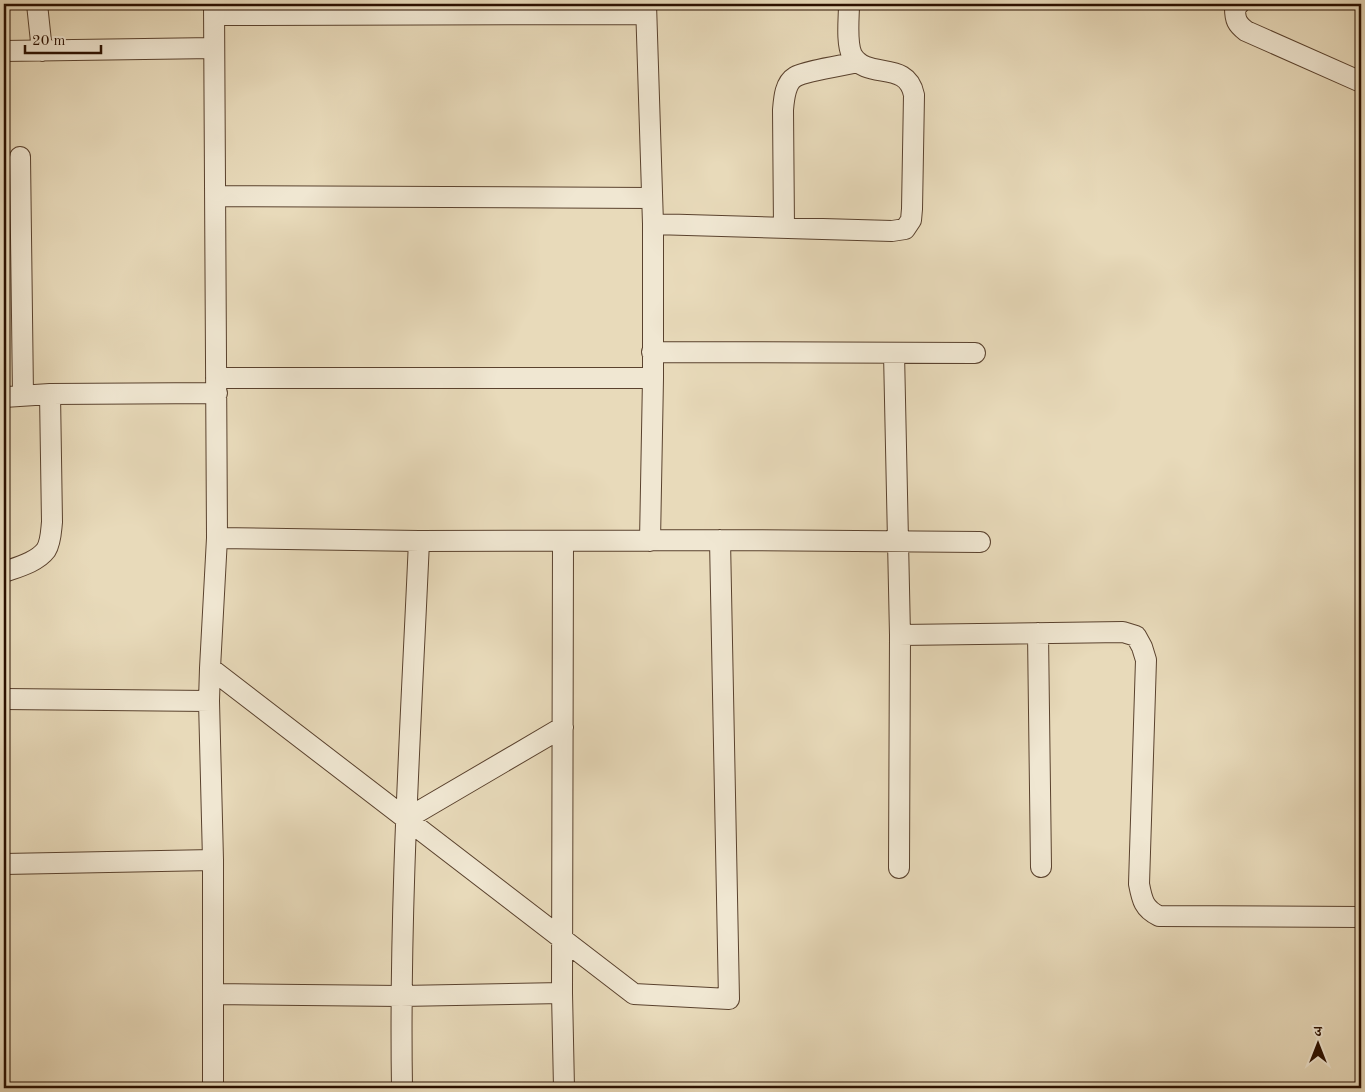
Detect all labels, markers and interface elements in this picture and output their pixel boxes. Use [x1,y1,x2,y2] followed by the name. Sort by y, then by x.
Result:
[25,22,101,54] scale bar
[32,34,66,49] text: 20 m
[1292,1020,1342,1070] north arrow
[1313,1025,1322,1039] text: उ

